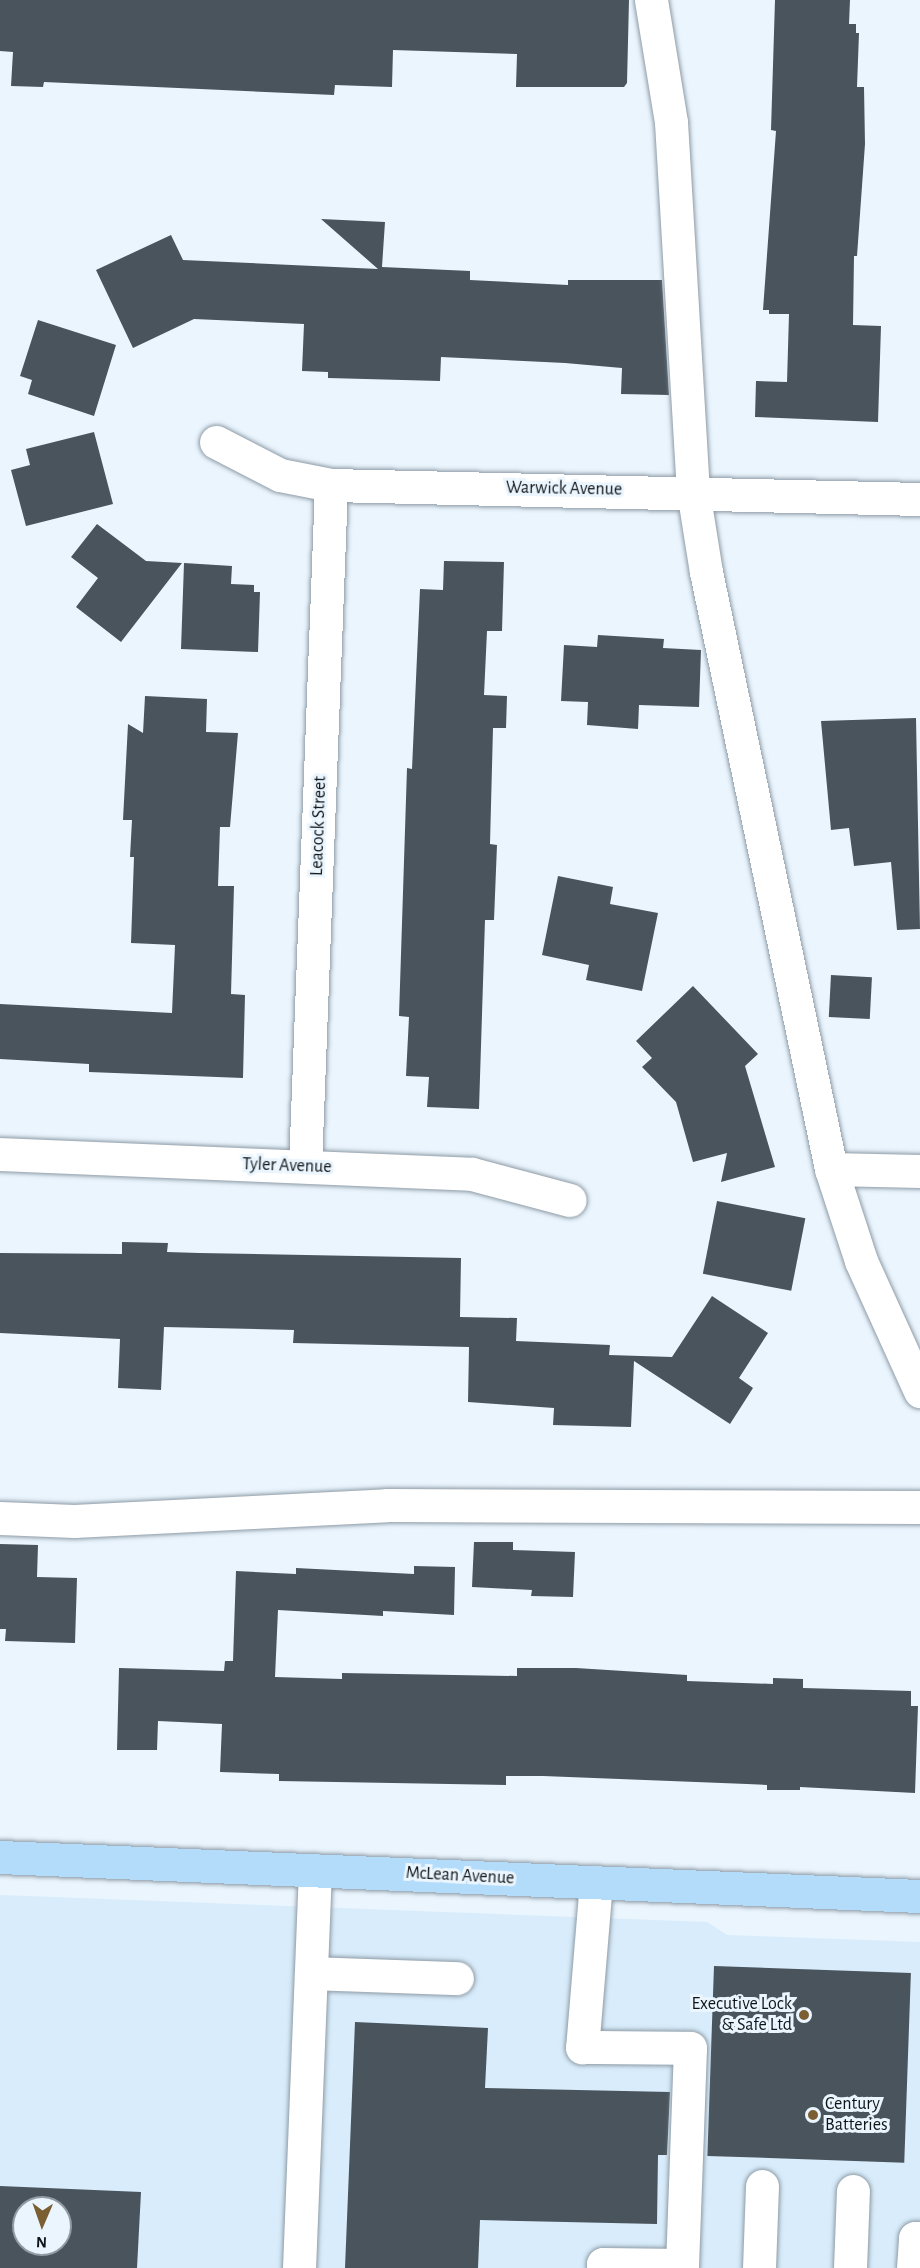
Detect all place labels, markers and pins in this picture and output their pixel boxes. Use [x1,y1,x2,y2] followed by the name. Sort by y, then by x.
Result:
[691,1994,792,2036] place label: Executive Lock & Safe Ltd
[797,2008,811,2022] marker: Executive Lock & Safe Ltd
[825,2094,888,2136] place label: Century Batteries
[806,2108,820,2122] marker: Century Batteries

